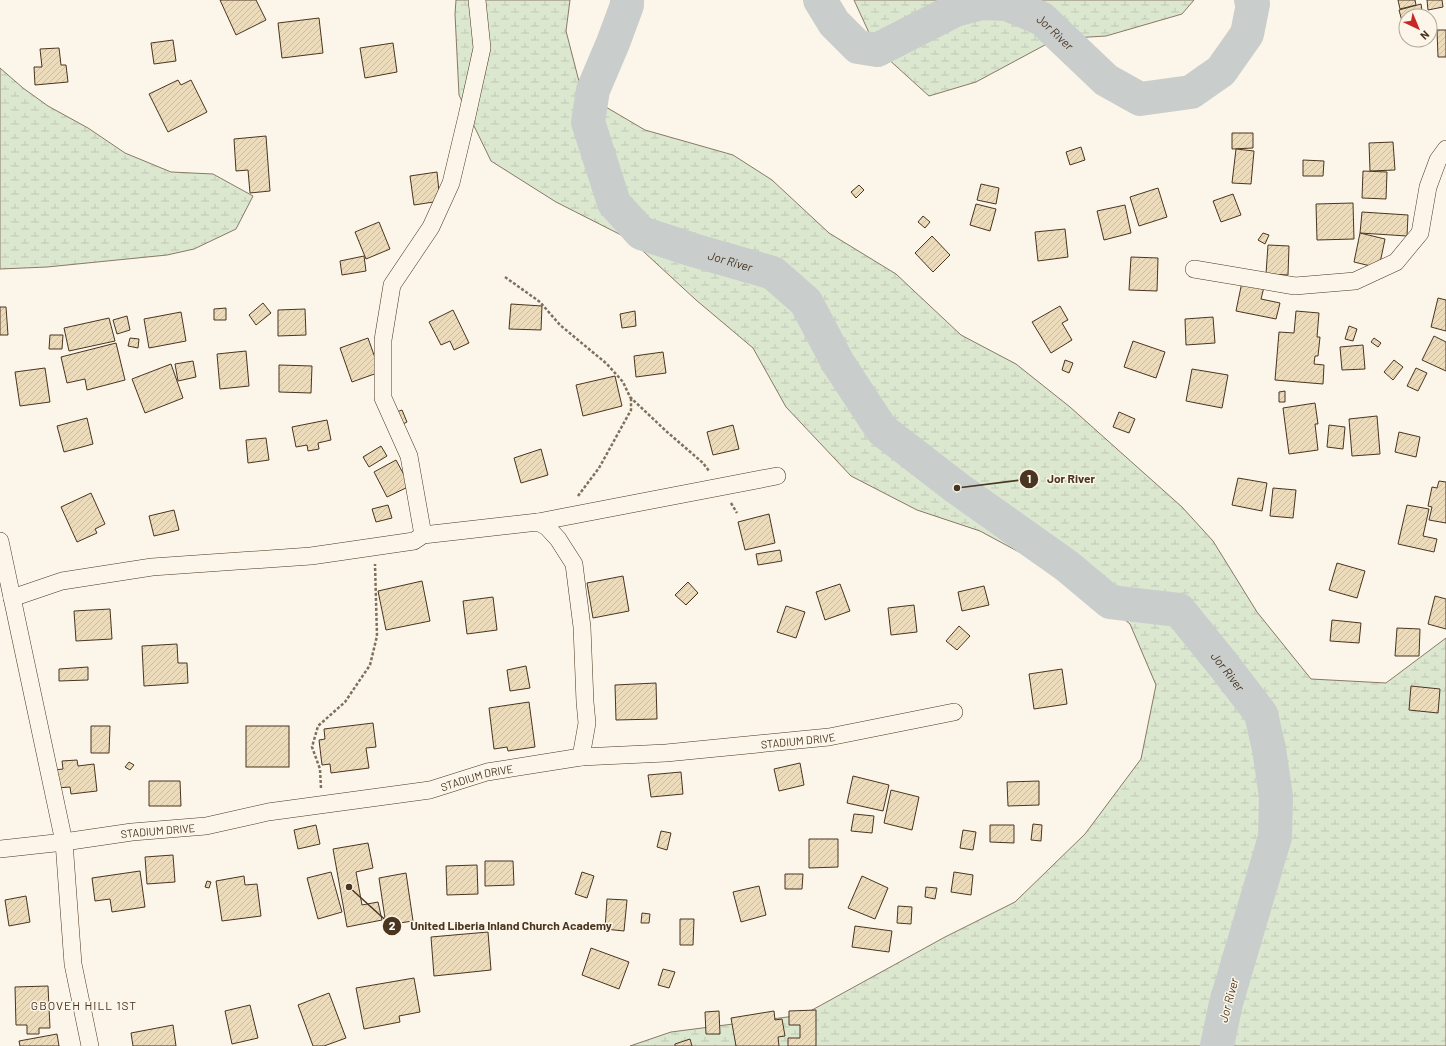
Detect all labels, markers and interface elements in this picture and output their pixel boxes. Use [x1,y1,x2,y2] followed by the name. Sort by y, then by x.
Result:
[1398,8,1438,48] north arrow
[1035,11,1077,53] water label: Jor River
[1418,28,1432,43] text: N
[707,248,755,274] water label: Jor River
[1019,467,1103,491] callout: Jor River
[1027,471,1031,485] text: 1
[1047,471,1095,485] text: Jor River
[1209,649,1248,694] water label: Jor River
[760,729,837,750] street label: STADIUM DRIVE
[439,761,514,793] street label: STADIUM DRIVE
[120,820,196,840] street label: STADIUM DRIVE
[382,914,619,938] callout: United Liberia Inland Church Academy
[389,918,396,932] text: 2
[410,918,612,932] text: United Liberia Inland Church Academy
[1215,975,1241,1024] water label: Jor River
[31,998,137,1012] district label: GBOVEH HILL 1ST

